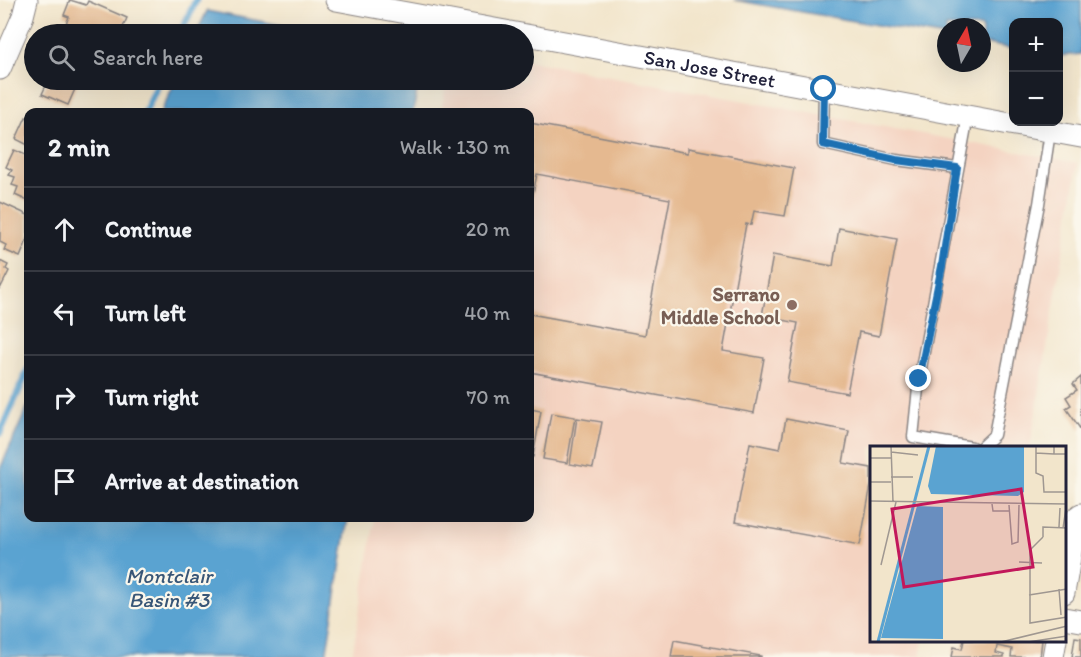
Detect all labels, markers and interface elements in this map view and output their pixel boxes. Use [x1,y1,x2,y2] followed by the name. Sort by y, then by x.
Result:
[937,18,991,72] north arrow
[1009,18,1063,126] map controls
[1009,18,1063,72] button: +
[24,24,534,90] search box
[45,41,78,74] icon: search
[93,44,203,71] text: Search here
[642,45,778,93] street label: San Jose Street
[1009,72,1063,126] button: −
[810,75,836,101] route start
[48,131,110,163] text: 2 min
[400,135,510,159] text: Walk · 130 m
[48,213,81,246] icon: ahead
[105,216,192,243] text: Continue
[466,217,510,241] text: 20 m
[661,282,780,329] place label: Serrano Middle School
[48,297,81,330] icon: left
[785,298,799,312] marker: Serrano Middle School
[105,300,186,327] text: Turn left
[464,301,510,325] text: 40 m
[905,365,931,391] route end
[48,381,81,414] icon: right
[105,384,199,411] text: Turn right
[466,385,510,409] text: 70 m
[870,446,1066,642] inset map
[48,465,81,498] icon: arrive
[105,468,299,495] text: Arrive at destination
[126,563,214,612] water label: Montclair Basin #3

